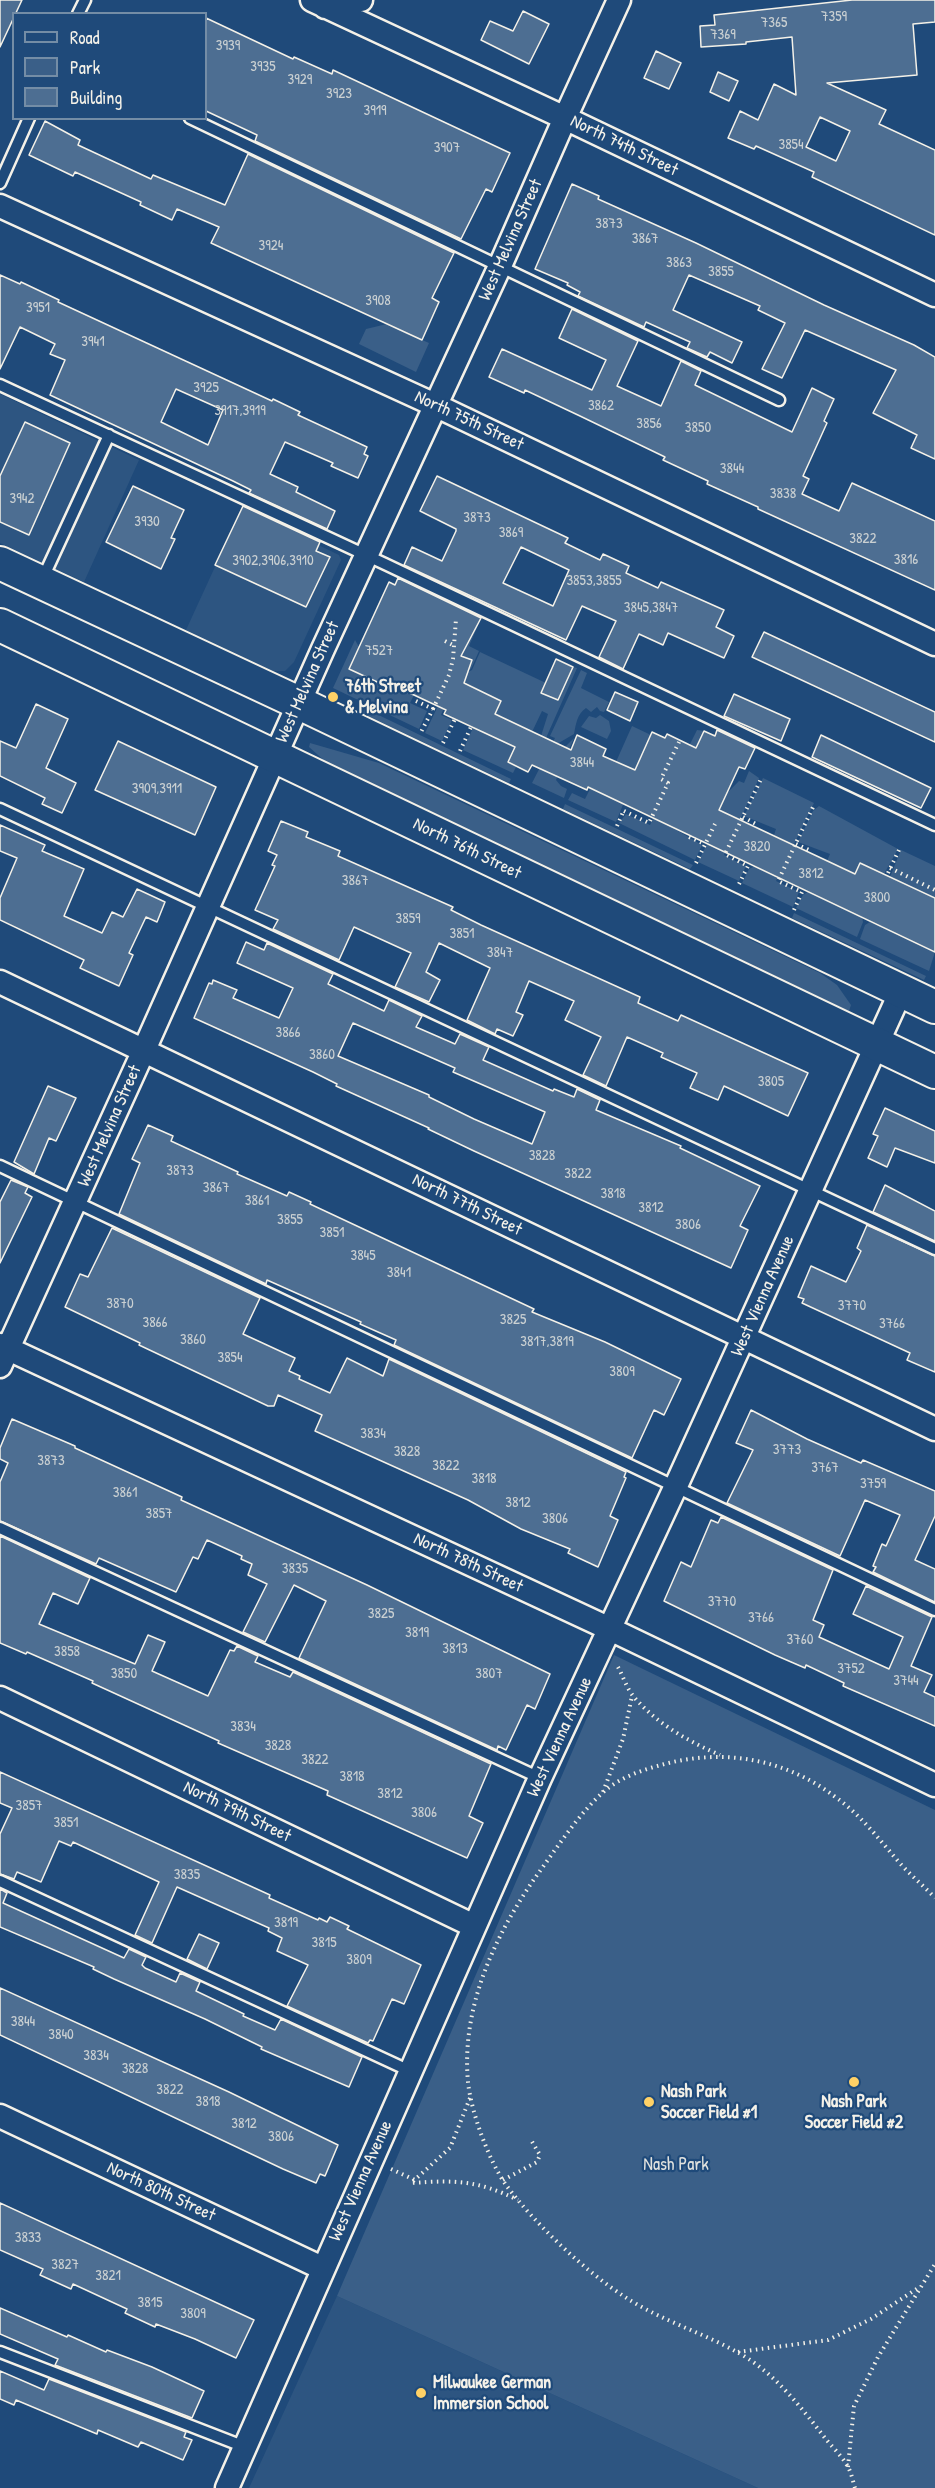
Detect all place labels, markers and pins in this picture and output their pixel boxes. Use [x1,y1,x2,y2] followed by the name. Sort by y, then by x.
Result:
[345,676,421,718] place label: 76th Street & Melvina
[326,690,340,704] marker: 76th Street & Melvina
[847,2075,861,2089] marker: Nash Park Soccer Field #2
[661,2081,757,2124] place label: Nash Park Soccer Field #1
[805,2091,903,2134] place label: Nash Park Soccer Field #2
[642,2095,656,2109] marker: Nash Park Soccer Field #1
[433,2372,551,2414] place label: Milwaukee German Immersion School
[414,2386,428,2400] marker: Milwaukee German Immersion School

